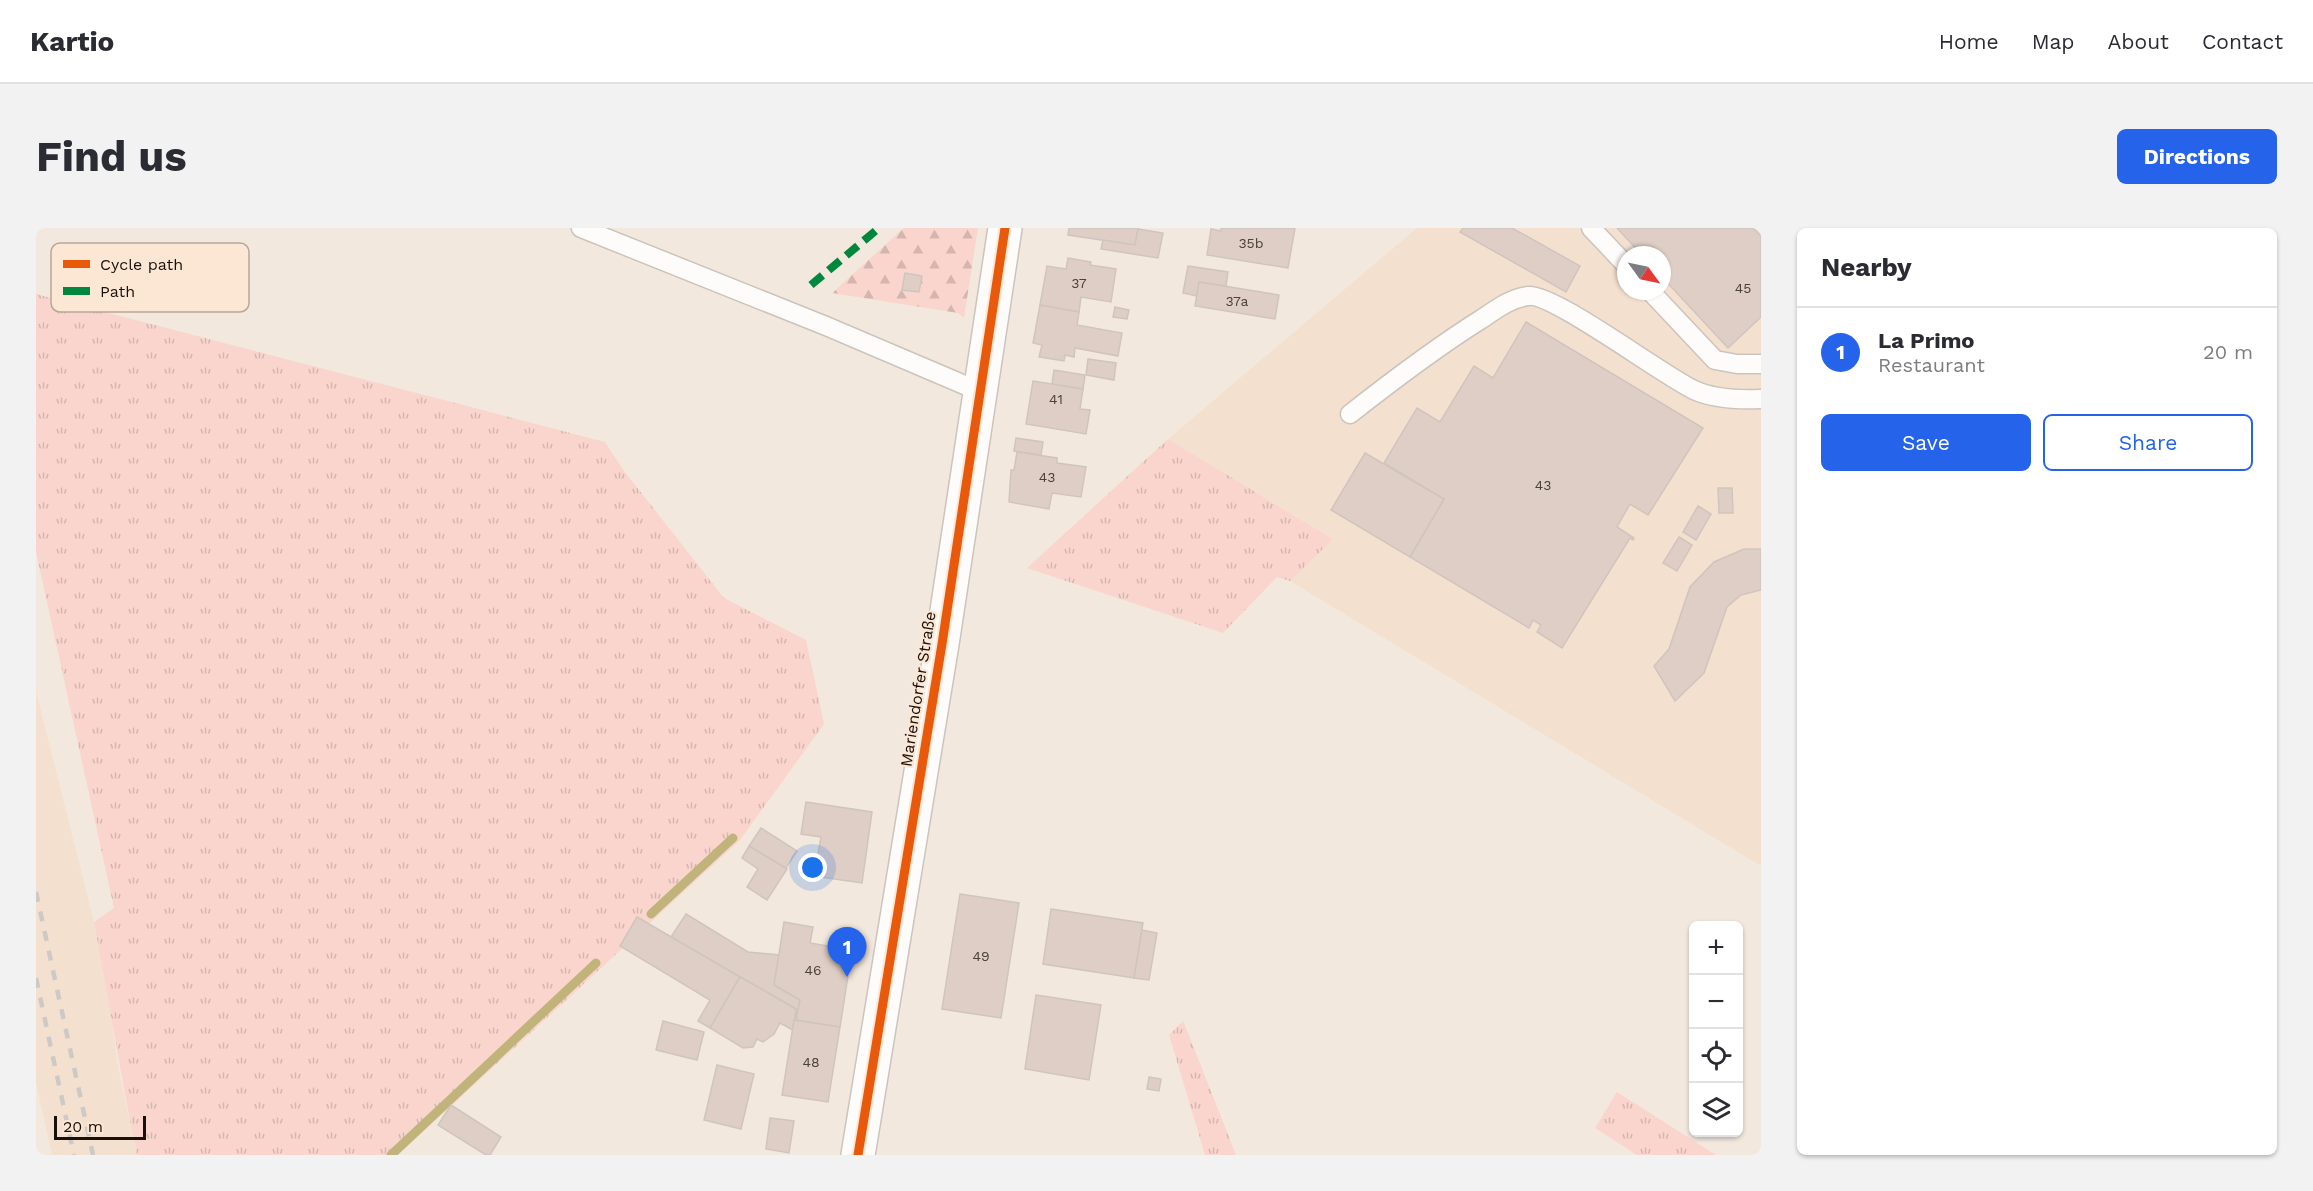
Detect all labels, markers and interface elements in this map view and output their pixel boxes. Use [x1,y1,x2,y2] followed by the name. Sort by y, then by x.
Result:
[30,25,114,58] text: Kartio
[1939,29,1999,54] text: Home
[2032,29,2075,54] text: Map
[2108,29,2169,54] text: About
[2202,29,2283,54] text: Contact
[2117,129,2277,184] button: Directions
[36,132,187,181] text: Find us
[1238,235,1264,251] house number: 35b
[51,243,249,312] legend
[1617,246,1671,300] north arrow
[1821,252,1912,282] text: Nearby
[100,255,183,274] text: Cycle path
[1071,275,1087,291] house number: 37
[1735,280,1751,296] house number: 45
[100,282,135,301] text: Path
[1226,293,1249,309] house number: 37a
[1878,328,1975,353] text: La Primo
[1836,340,1845,364] text: 1
[2203,340,2253,364] text: 20 m
[1878,353,1985,377] text: Restaurant
[1049,391,1063,407] house number: 41
[1821,414,2031,471] button: Save
[2043,414,2253,471] button: Share
[1039,469,1055,485] house number: 43
[1535,477,1551,493] house number: 43
[896,610,940,768] street label: Mariendorfer Straße
[798,853,827,882] your location
[1689,921,1743,1137] map controls
[1689,921,1743,975] button: +
[828,928,866,977] pin: 1
[972,948,990,964] house number: 49
[804,962,822,978] house number: 46
[1689,975,1743,1029] button: −
[1689,1029,1743,1083] button: locate
[802,1054,820,1070] house number: 48
[1689,1083,1743,1137] button: layers
[54,1113,146,1140] scale bar
[63,1117,103,1136] text: 20 m

